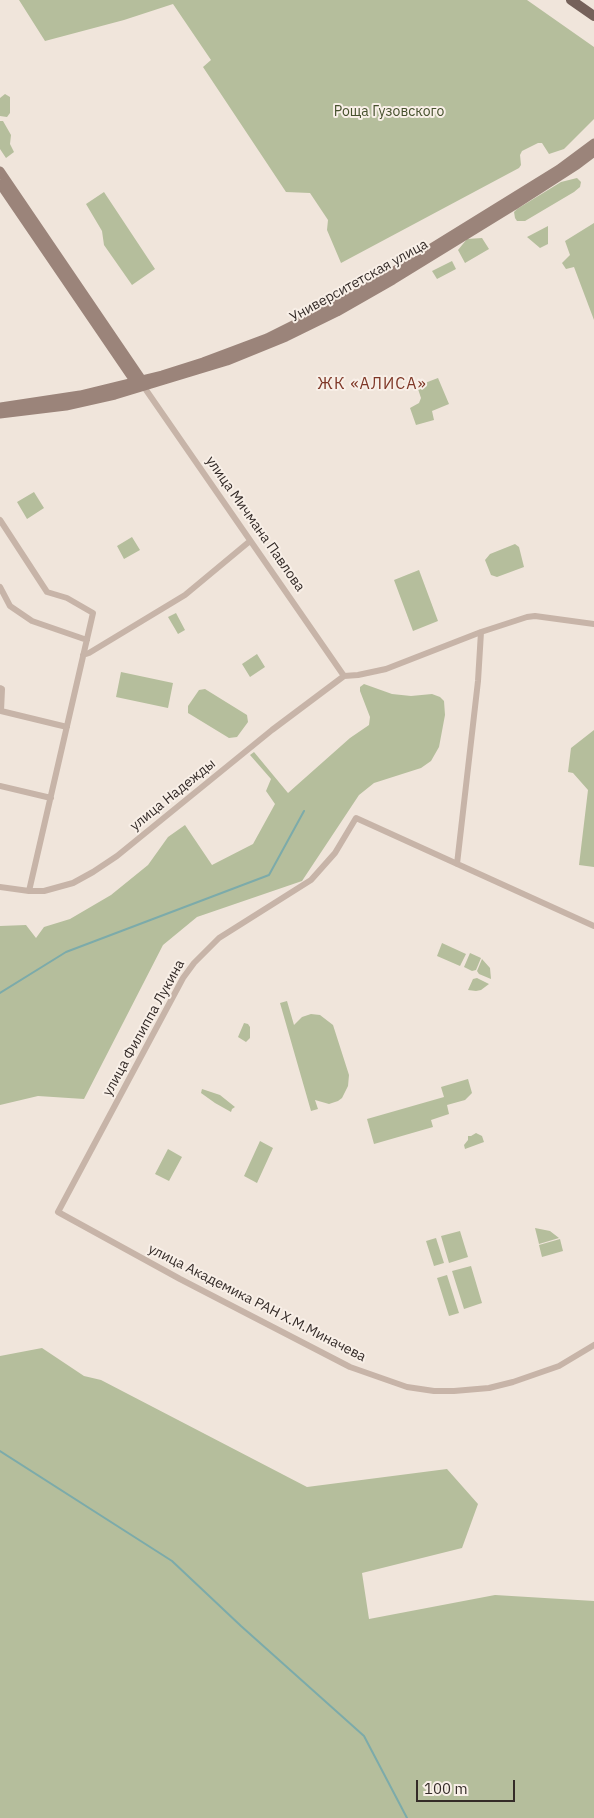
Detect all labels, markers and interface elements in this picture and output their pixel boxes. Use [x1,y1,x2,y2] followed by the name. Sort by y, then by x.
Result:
[334,104,444,120] park label: Роща Гузовского
[287,236,431,326] street label: Университетская улица
[316,374,428,394] district label: ЖК «АЛИСА»
[202,453,308,595] street label: улица Мичмана Павлова
[127,755,219,835] street label: улица Надежды
[99,957,189,1099] street label: улица Филиппа Лукина
[145,1241,369,1365] street label: улица Академика РАН Х.М.Миначева
[419,1770,518,1802] scale bar
[424,1779,468,1798] text: 100 m

